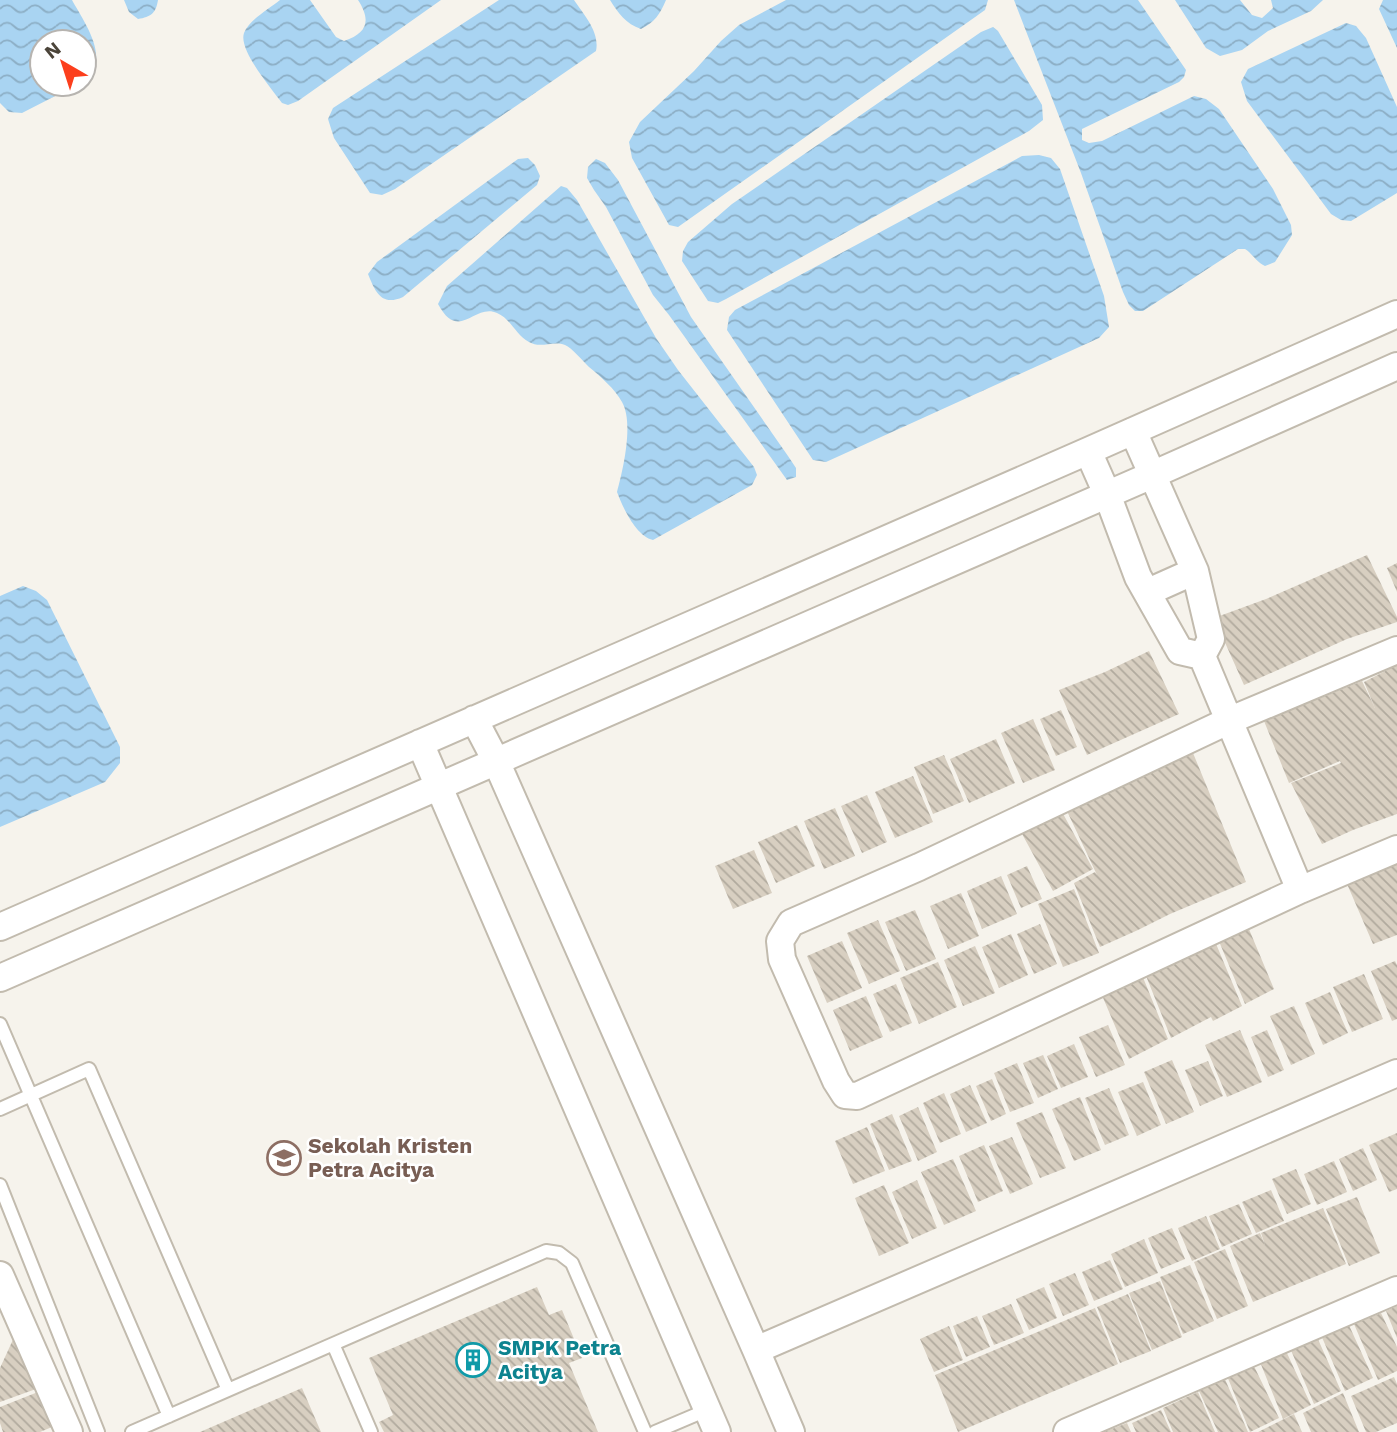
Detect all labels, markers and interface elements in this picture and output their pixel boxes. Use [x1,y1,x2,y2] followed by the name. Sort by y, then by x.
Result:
[28,28,98,98] north arrow
[40,37,65,64] text: N
[308,1133,472,1182] place label: Sekolah Kristen Petra Acitya
[265,1139,303,1177] school or university icon: Sekolah Kristen Petra Acitya
[498,1335,622,1384] place label: SMPK Petra Acitya
[454,1341,492,1379] building icon: SMPK Petra Acitya

